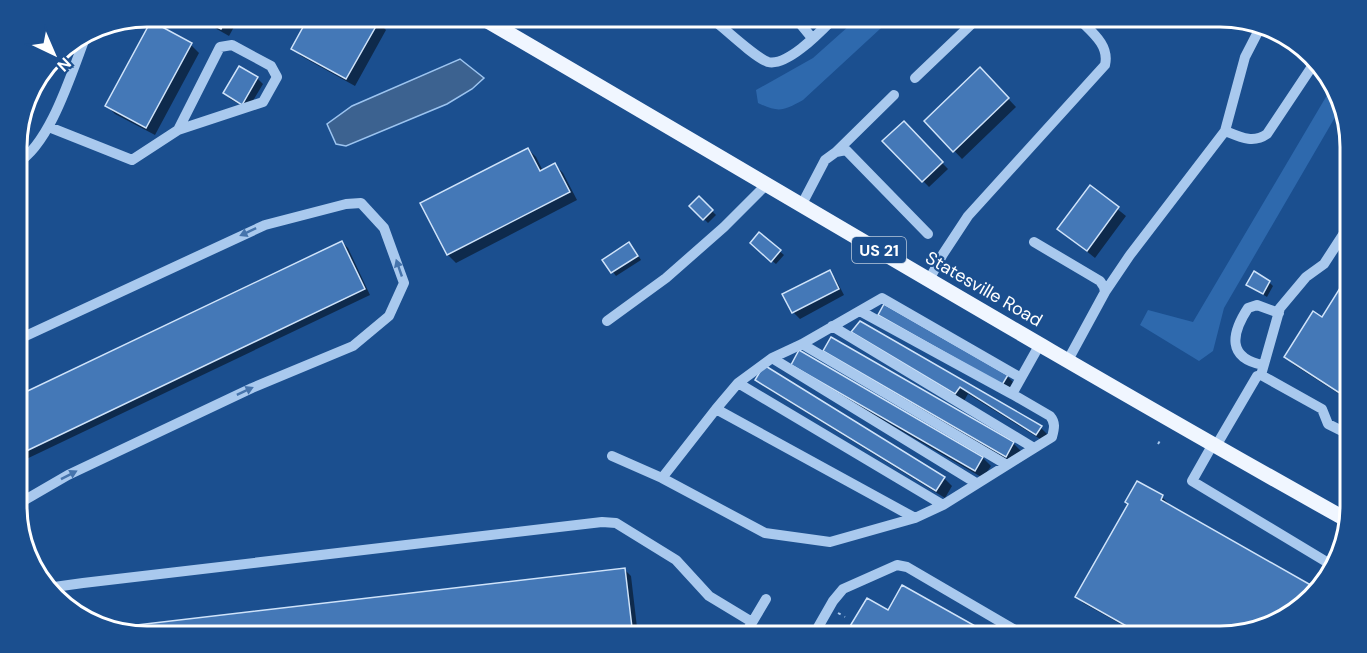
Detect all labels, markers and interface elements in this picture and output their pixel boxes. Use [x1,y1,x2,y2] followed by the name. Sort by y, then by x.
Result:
[24,24,84,84] north arrow
[53,53,76,76] text: N
[239,228,256,237] one-way arrow
[852,237,906,263] road number: US 21
[921,246,1047,332] street label: Statesville Road
[393,259,403,277] one-way arrow
[236,387,253,396] one-way arrow
[60,470,77,480] one-way arrow

